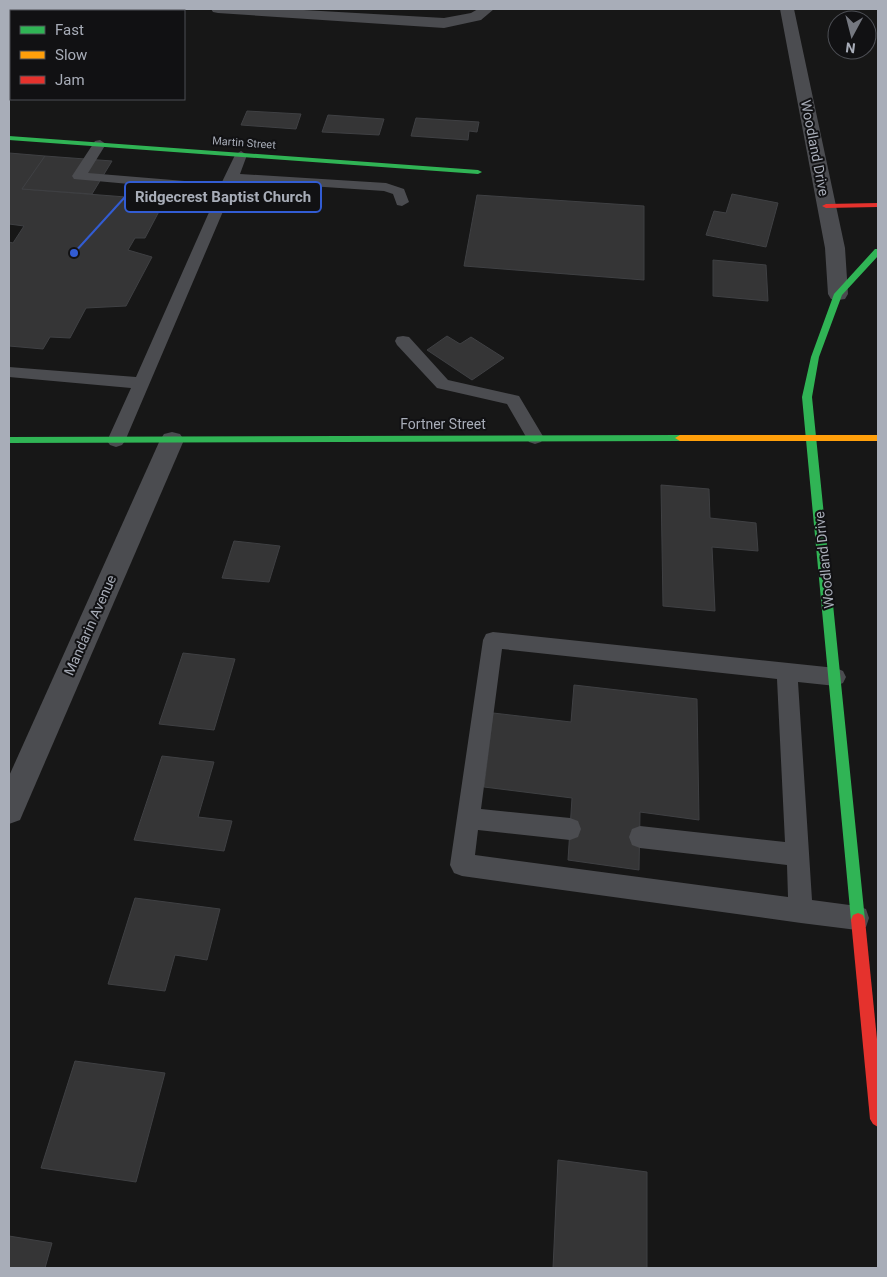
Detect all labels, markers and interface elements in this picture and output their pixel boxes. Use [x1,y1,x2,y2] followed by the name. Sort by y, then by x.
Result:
[10,10,185,100] legend
[827,10,877,60] north arrow
[55,21,84,39] text: Fast
[845,39,856,56] text: N
[55,46,87,64] text: Slow
[55,71,85,89] text: Jam
[798,99,832,197] street label: Woodland Drive
[212,134,277,152] street label: Martin Street
[125,182,321,212] callout: Ridgecrest Baptist Church
[135,188,311,206] text: Ridgecrest Baptist Church
[400,416,486,432] street label: Fortner Street
[811,511,837,609] street label: Woodland Drive
[61,572,119,678] street label: Mandarin Avenue

